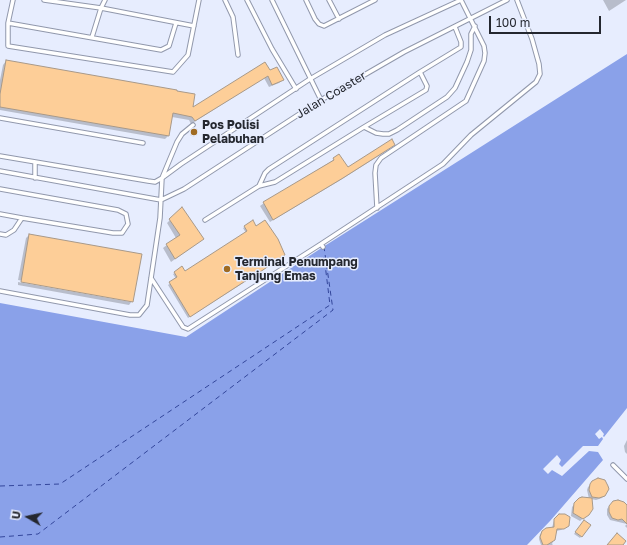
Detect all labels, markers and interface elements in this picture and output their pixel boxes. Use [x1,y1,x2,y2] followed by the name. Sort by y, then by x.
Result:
[491,8,603,34] scale bar
[496,15,530,30] text: 100 m
[293,68,369,122] street label: Jalan Coaster
[202,118,264,146] place label: Pos Polisi Pelabuhan
[189,127,199,137] marker: Pos Polisi Pelabuhan
[235,255,358,283] place label: Terminal Penumpang Tanjung Emas
[222,264,232,274] marker: Terminal Penumpang Tanjung Emas
[8,497,48,537] north arrow
[9,510,23,520] text: U

